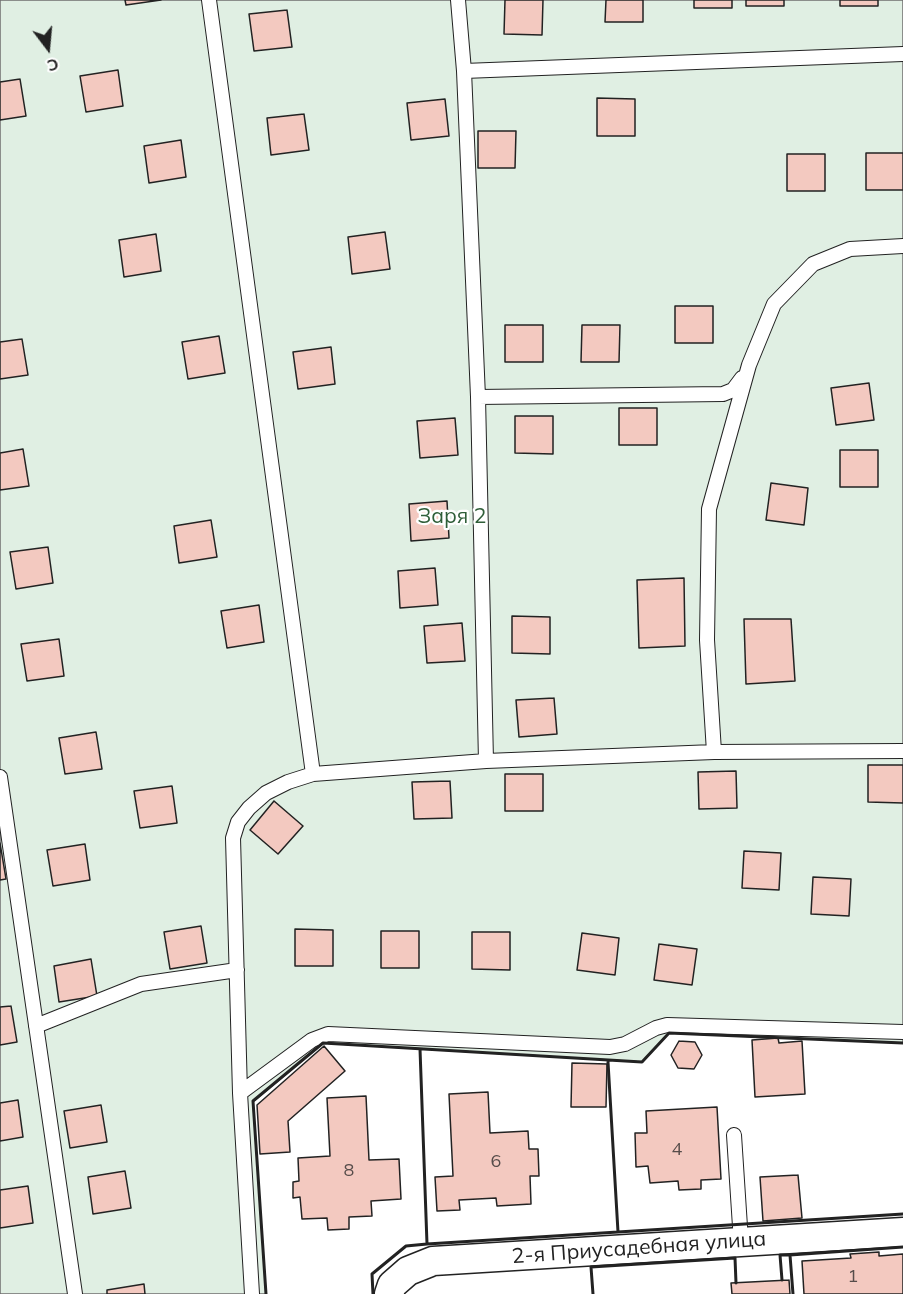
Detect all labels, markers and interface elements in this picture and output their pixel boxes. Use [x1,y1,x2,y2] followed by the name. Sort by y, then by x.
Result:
[18,18,78,78] north arrow
[45,54,61,76] text: С
[418,504,486,530] park label: Заря 2
[672,1139,682,1161] house number: 4
[491,1151,501,1173] house number: 6
[344,1160,354,1182] house number: 8
[511,1227,767,1269] street label: 2-я Приусадебная улица
[848,1266,858,1288] house number: 1

